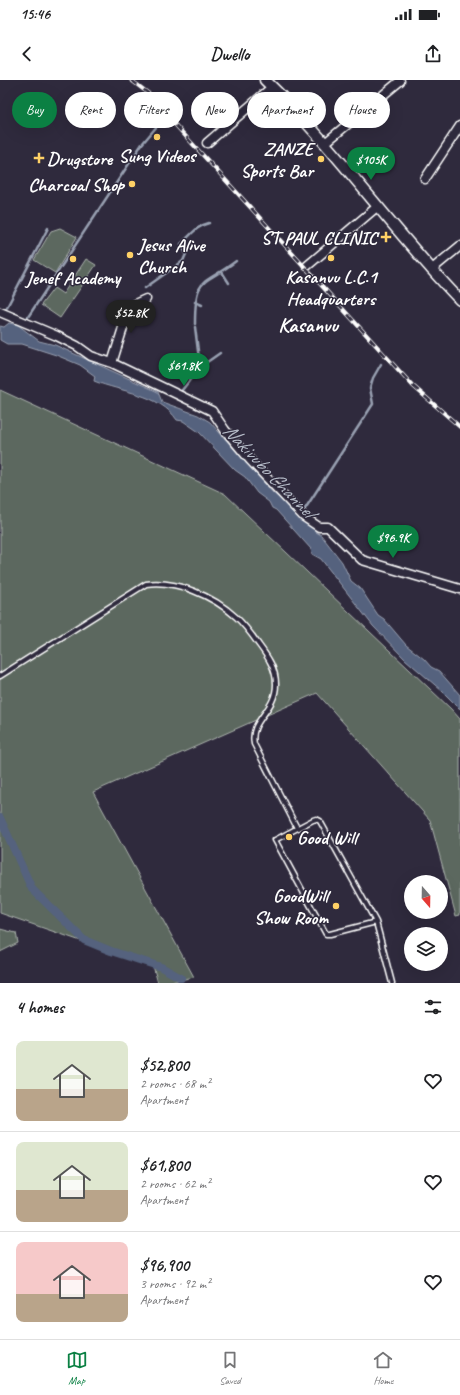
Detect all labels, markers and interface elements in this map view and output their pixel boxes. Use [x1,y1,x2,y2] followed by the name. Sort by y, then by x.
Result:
[20,5,50,24] text: 15:46
[16,43,38,65] icon: back
[210,43,250,65] text: Dwello
[422,43,444,65] icon: share
[12,92,57,128] chip: Buy
[65,92,116,128] chip: Rent
[124,92,183,128] chip: Filters
[191,92,239,128] chip: New
[247,92,326,128] chip: Apartment
[334,92,390,128] chip: House
[152,132,162,142] marker: Sung Videos
[241,137,316,183] place label: ZANZE Sports Bar
[119,144,198,168] place label: Sung Videos
[47,147,114,171] place label: Drugstore
[343,147,399,181] pin: $105K
[356,152,386,168] text: $105K
[34,153,44,163] marker: Drugstore
[316,154,326,164] marker: ZANZE Sports Bar
[28,173,126,197] place label: Charcoal Shop
[127,179,137,189] marker: Charcoal Shop
[261,226,380,250] place label: ST PAUL CLINIC
[380,231,392,243] marker: ST PAUL CLINIC
[136,233,206,279] place label: Jesus Alive Church
[125,250,135,260] marker: Jesus Alive Church
[326,253,336,263] marker: Kasanvu L.C.1 Headquarters
[68,254,78,264] marker: Jenef Academy
[285,265,379,311] place label: Kasanvu L.C.1 Headquarters
[24,266,123,290] place label: Jenef Academy
[98,300,164,334] pin: $52.8K
[115,305,147,321] text: $52.8K
[278,312,340,338] district label: Kasanvu
[151,353,217,387] pin: $61.8K
[168,358,200,374] text: $61.8K
[218,418,324,527] water label: Nakivubo Channel
[360,525,426,559] pin: $96.9K
[377,530,409,546] text: $96.9K
[297,826,360,850] place label: Good Will
[284,832,294,842] marker: Good Will
[404,875,448,919] north arrow
[404,875,448,971] map controls
[254,884,332,930] place label: GoodWill Show Room
[331,901,341,911] marker: GoodWill Show Room
[404,927,448,971] button: layers
[422,996,444,1018] icon: filters
[16,997,64,1018] text: 4 homes
[140,1055,189,1076] text: $52,800
[48,1057,96,1105] icon: home
[422,1070,444,1092] icon: heart
[140,1076,210,1092] text: 2 rooms · 68 m²
[140,1092,188,1108] text: Apartment
[140,1155,190,1176] text: $61,800
[48,1158,96,1206] icon: home
[422,1171,444,1193] icon: heart
[140,1176,210,1192] text: 2 rooms · 62 m²
[140,1192,188,1208] text: Apartment
[140,1255,189,1276] text: $96,900
[48,1258,96,1306] icon: home
[422,1271,444,1293] icon: heart
[140,1276,210,1292] text: 3 rooms · 92 m²
[140,1292,188,1308] text: Apartment
[66,1349,88,1387] tab: Map
[219,1349,241,1387] tab: Saved
[372,1349,394,1387] tab: Home

